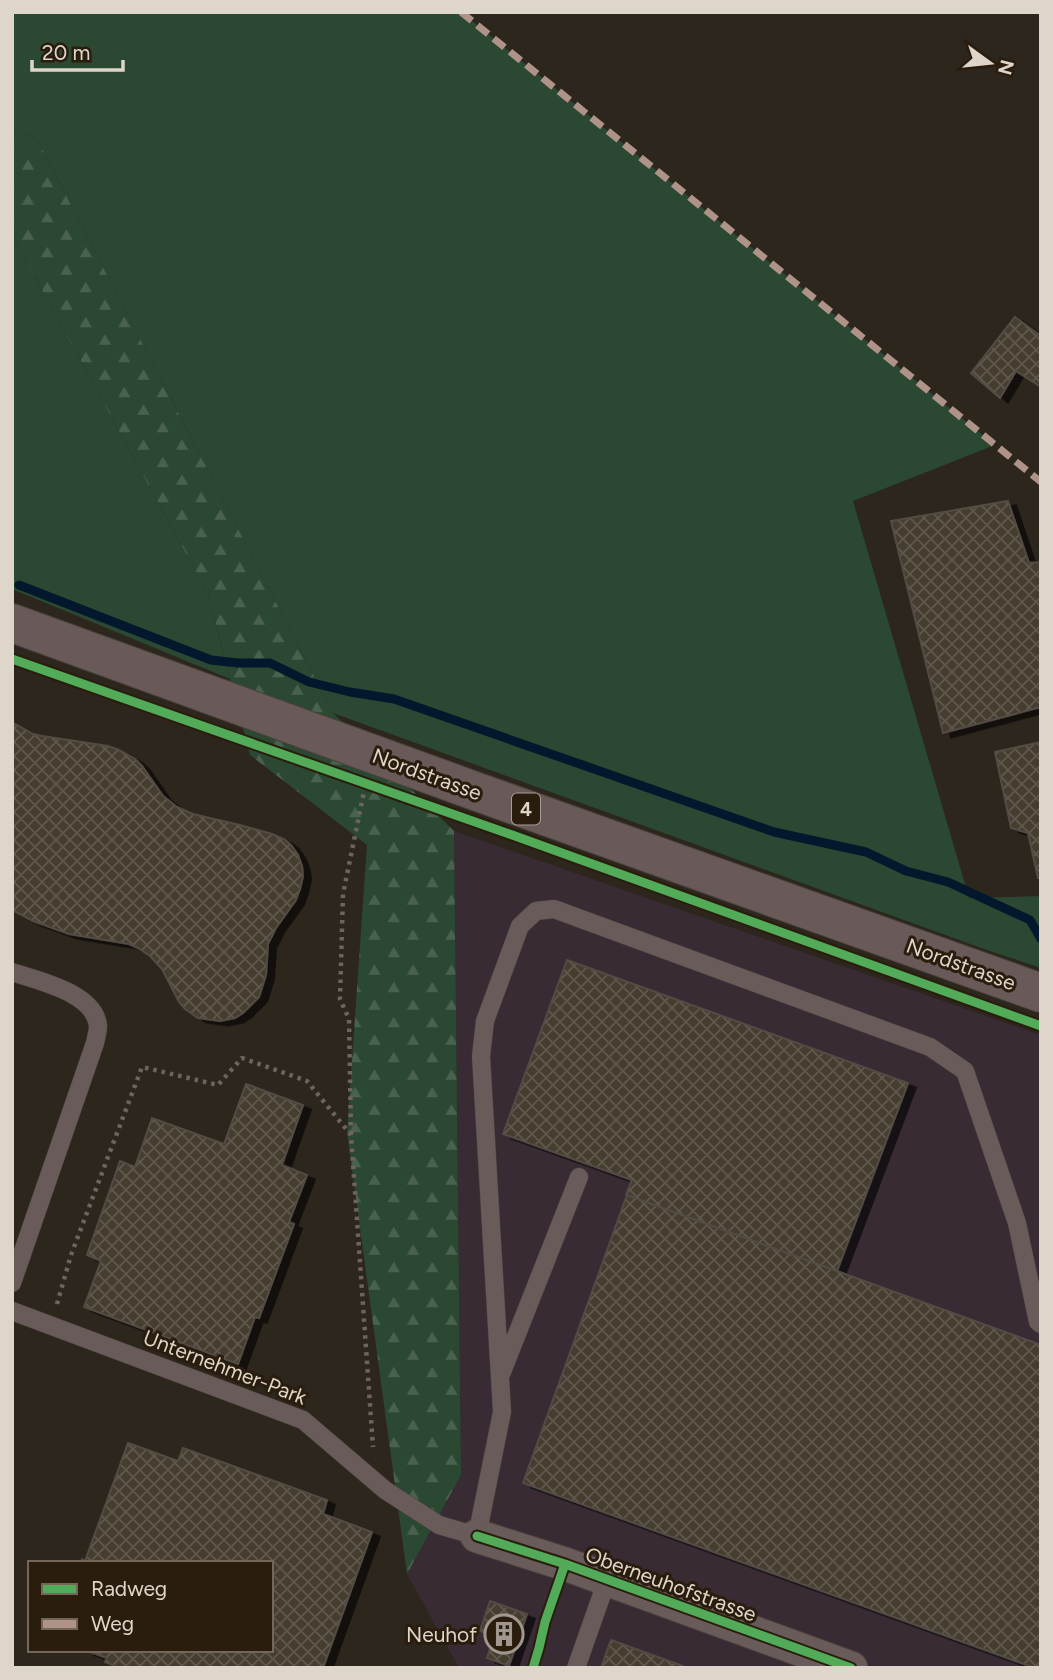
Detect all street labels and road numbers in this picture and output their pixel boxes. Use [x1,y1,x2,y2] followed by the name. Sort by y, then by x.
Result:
[369,743,485,805] street label: Nordstrasse
[512,794,540,824] road number: 4
[903,933,1019,995] street label: Nordstrasse
[140,1324,311,1410] street label: Unternehmer-Park
[582,1541,760,1627] street label: Oberneuhofstrasse

